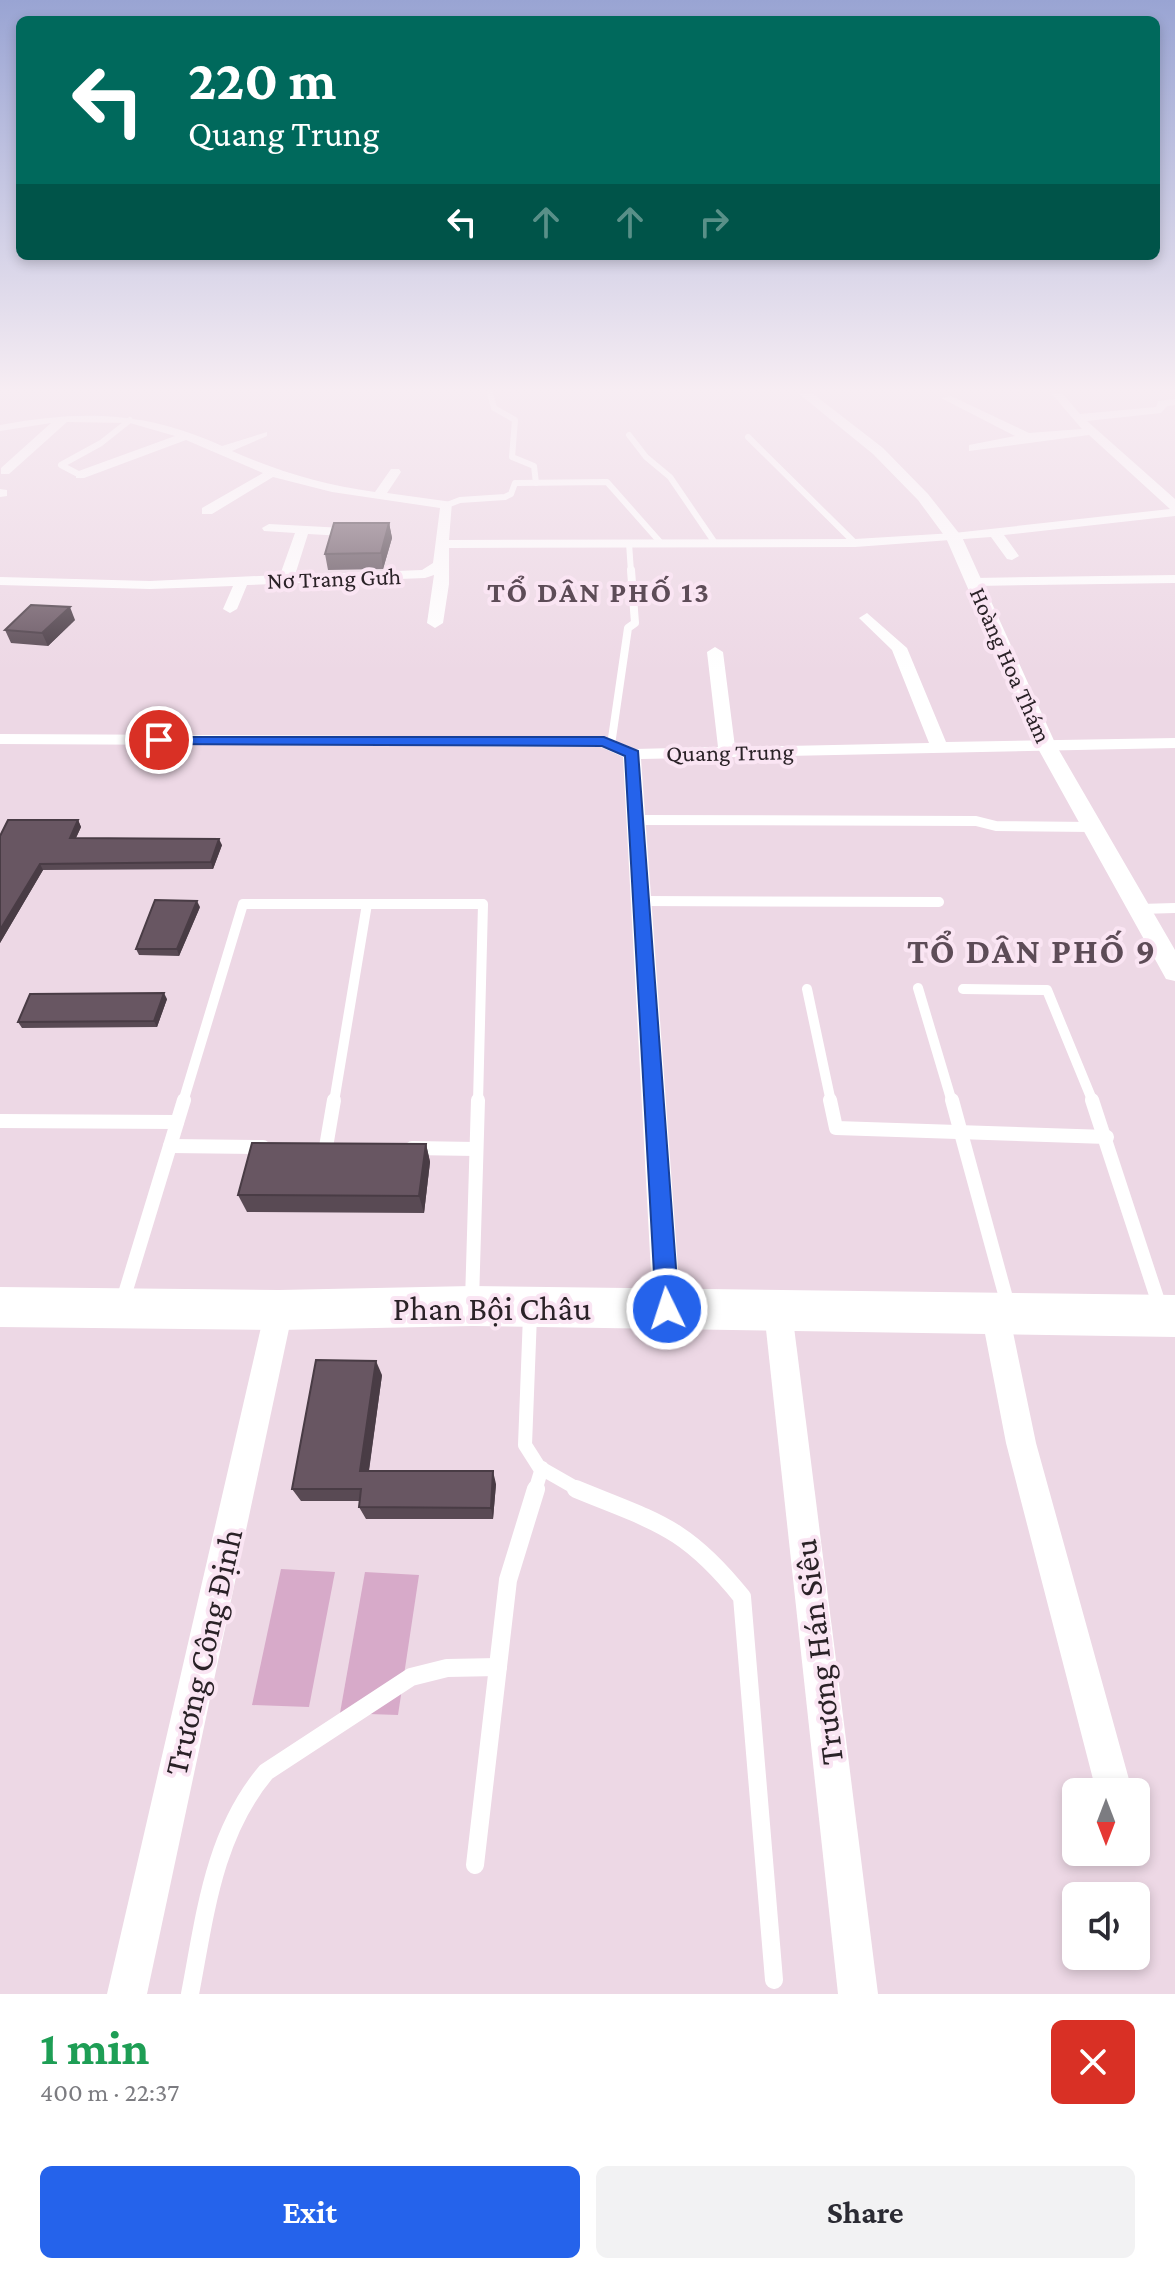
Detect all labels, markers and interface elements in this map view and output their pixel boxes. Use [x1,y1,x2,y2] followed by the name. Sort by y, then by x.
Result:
[56,48,160,152] icon: left
[188,49,337,111] text: 220 m
[188,114,380,154] text: Quang Trung
[440,200,484,244] icon: left
[524,200,568,244] icon: ahead
[608,200,652,244] icon: ahead
[692,200,736,244] icon: right
[267,562,402,594] street label: Nơ Trang Gưh
[487,575,711,608] district label: TỔ DÂN PHỐ 13
[965,583,1057,747] street label: Hoàng Hoa Thám
[125,706,193,774] pin
[137,718,181,762] icon: arrive
[666,737,794,767] street label: Quang Trung
[907,930,1157,971] district label: TỔ DÂN PHỐ 9
[625,1267,709,1351] position arrow
[393,1290,591,1327] street label: Phan Bội Châu
[157,1525,250,1779] street label: Trương Công Định
[786,1537,851,1767] street label: Trương Hán Siêu
[1062,1778,1150,1866] north arrow
[1062,1778,1150,1970] map controls
[1062,1882,1150,1970] button: sound
[1051,2020,1135,2104] button: close
[40,2021,149,2074] text: 1 min
[40,2078,179,2107] text: 400 m · 22:37
[40,2166,580,2258] button: Exit
[596,2166,1135,2258] button: Share

